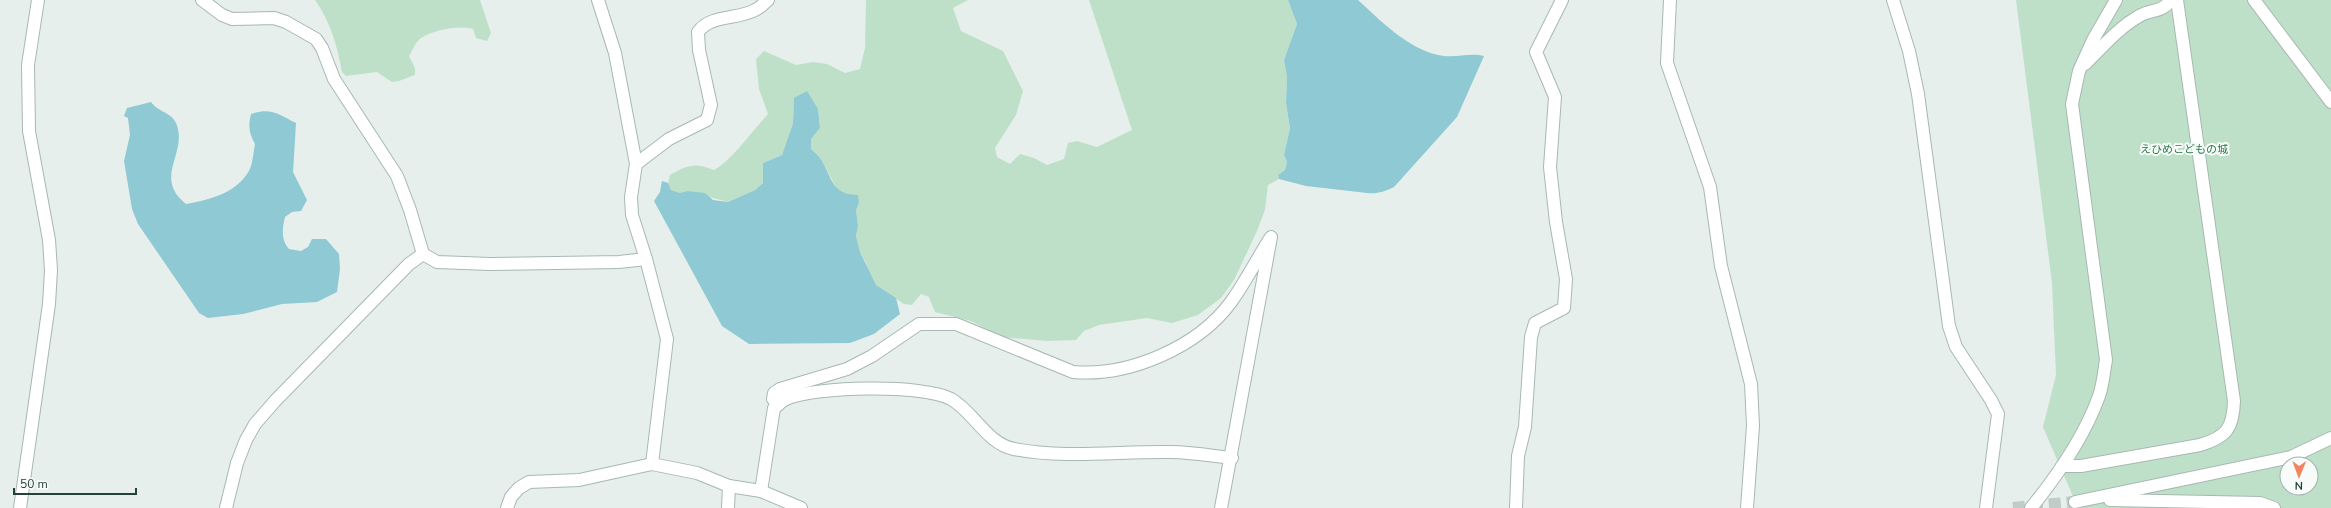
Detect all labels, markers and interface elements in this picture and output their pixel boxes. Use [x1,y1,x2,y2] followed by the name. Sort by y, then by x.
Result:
[2140,142,2228,157] park label: えひめこどもの城
[2279,456,2319,496] north arrow
[14,470,136,496] scale bar
[20,476,48,492] text: 50 m
[2295,478,2303,493] text: N

